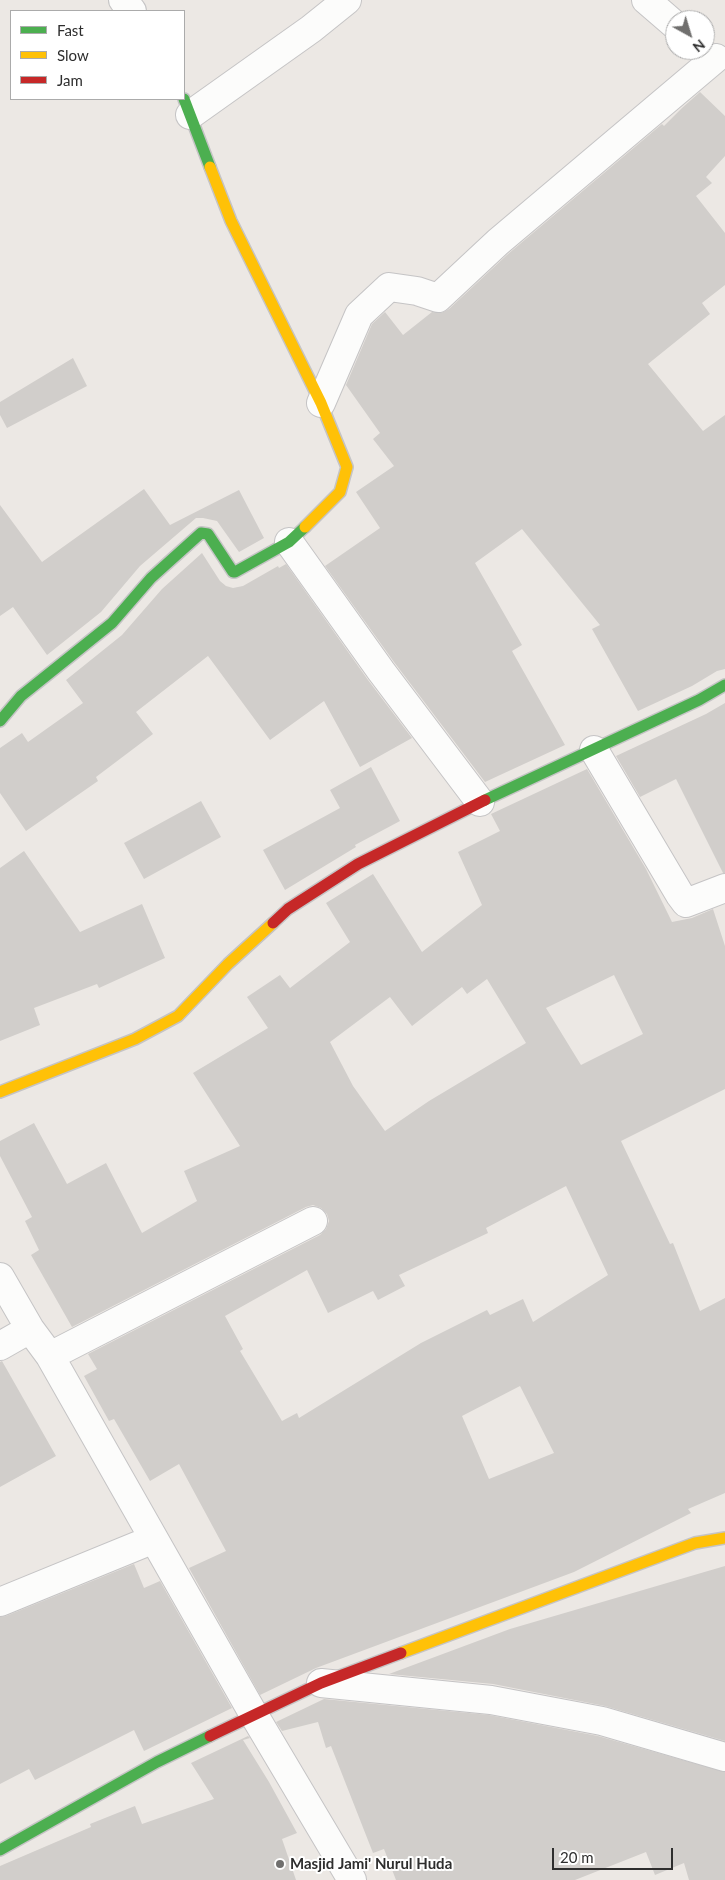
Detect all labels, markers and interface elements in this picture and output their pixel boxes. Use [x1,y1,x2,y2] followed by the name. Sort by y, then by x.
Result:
[10,10,185,100] legend
[665,10,715,60] north arrow
[57,21,84,39] text: Fast
[690,36,709,56] text: N
[57,46,89,64] text: Slow
[57,71,83,89] text: Jam
[555,1838,676,1870] scale bar
[560,1848,594,1866] text: 20 m
[290,1855,452,1873] place label: Masjid Jami' Nurul Huda
[274,1858,286,1870] marker: Masjid Jami' Nurul Huda

